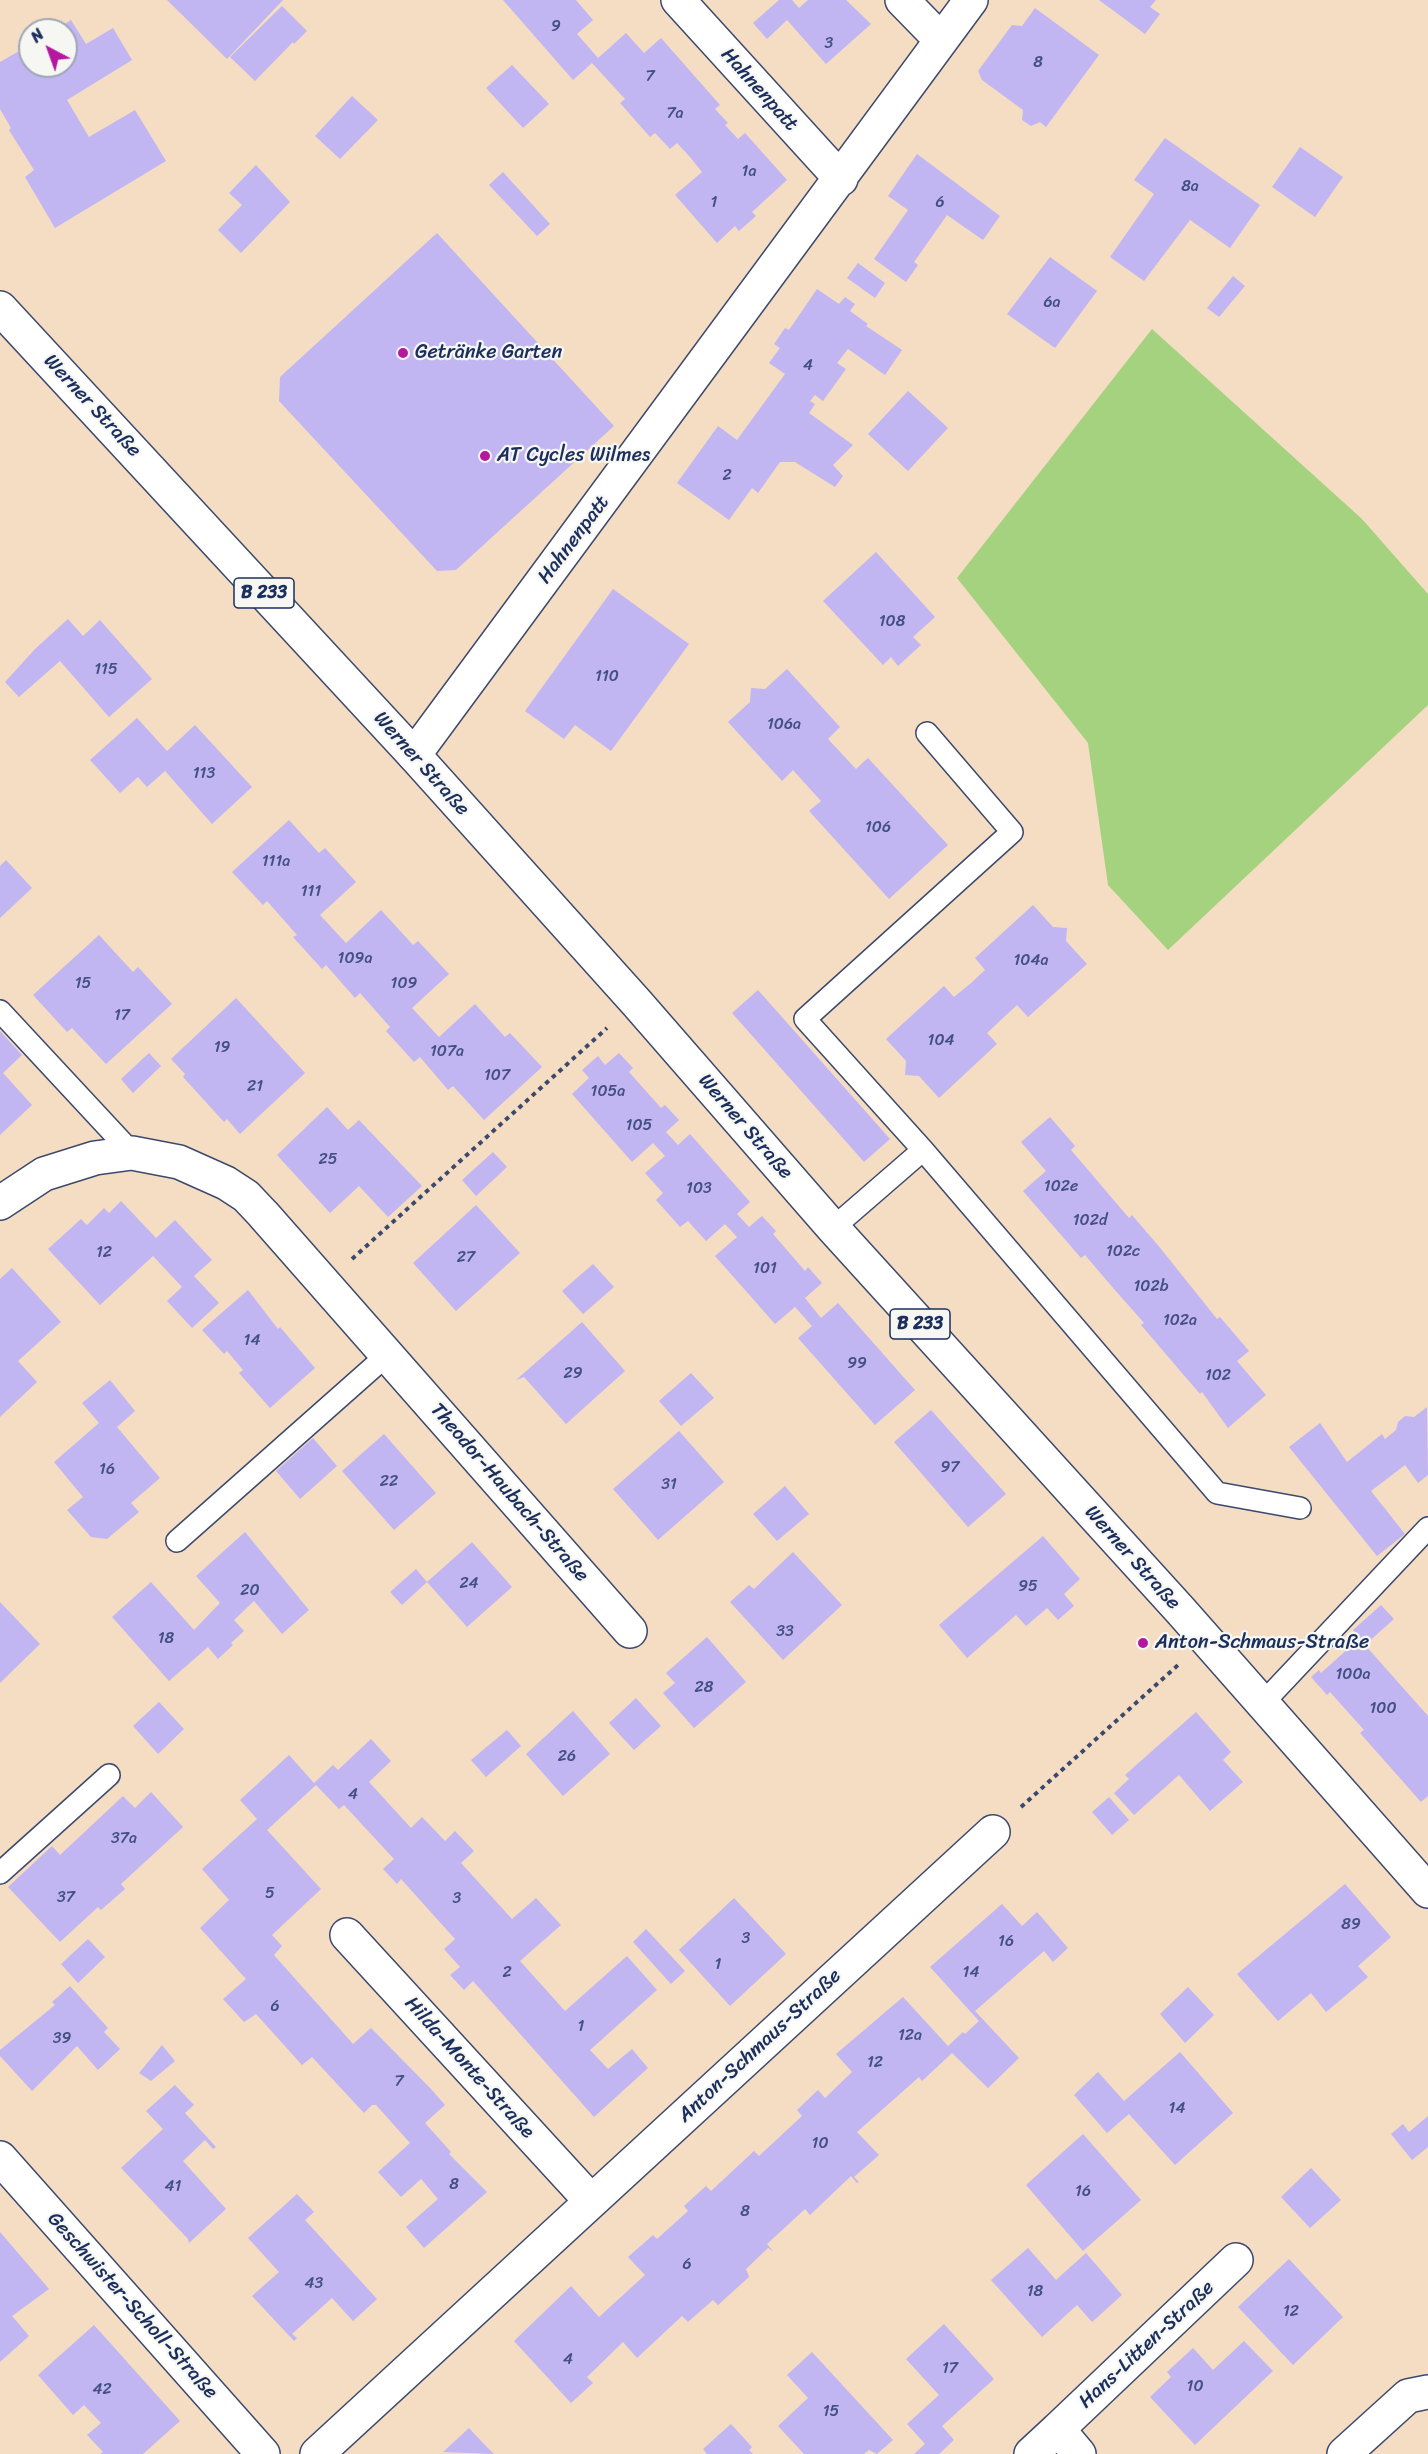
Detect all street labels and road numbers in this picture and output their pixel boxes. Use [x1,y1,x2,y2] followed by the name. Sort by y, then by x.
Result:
[715,43,803,137] street label: Hahnenpatt
[38,350,146,462] street label: Werner Straße
[533,491,615,589] street label: Hahnenpatt
[234,578,294,608] road number: B 233
[368,707,474,821] street label: Werner Straße
[693,1069,797,1185] street label: Werner Straße
[890,1309,950,1339] road number: B 233
[425,1399,593,1587] street label: Theodor-Haubach-Straße
[1079,1501,1185,1615] street label: Werner Straße
[673,1964,847,2128] street label: Anton-Schmaus-Straße
[399,1992,539,2144] street label: Hilda-Monte-Straße
[42,2208,222,2404] street label: Geschwister-Scholl-Straße
[1074,2276,1220,2414] street label: Hans-Litten-Straße

